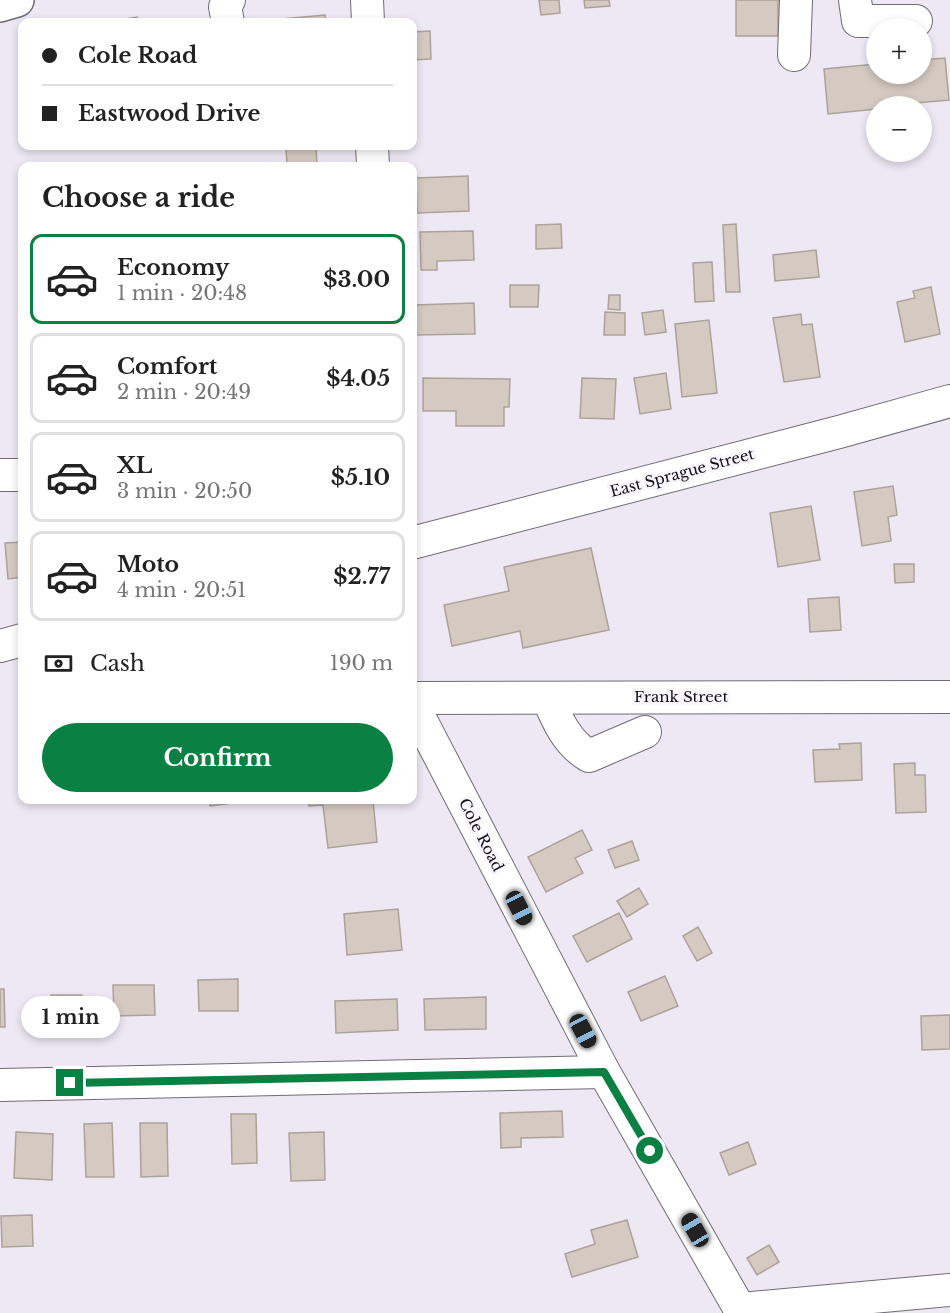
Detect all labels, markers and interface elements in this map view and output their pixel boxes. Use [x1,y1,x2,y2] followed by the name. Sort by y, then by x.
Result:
[866,18,932,162] map controls
[866,18,932,84] button: +
[78,42,197,69] text: Cole Road
[866,96,932,162] button: −
[78,100,260,127] text: Eastwood Drive
[42,181,235,214] text: Choose a ride
[45,252,99,306] icon: car
[117,254,229,281] text: Economy
[323,266,390,293] text: $3.00
[117,281,247,305] text: 1 min · 20:48
[45,351,99,405] icon: car
[117,353,217,380] text: Comfort
[326,365,390,392] text: $4.05
[117,380,251,404] text: 2 min · 20:49
[608,444,756,501] street label: East Sprague Street
[45,450,99,504] icon: car
[117,452,152,479] text: XL
[331,464,390,491] text: $5.10
[117,479,252,503] text: 3 min · 20:50
[45,549,99,603] icon: car
[117,551,179,578] text: Moto
[333,563,390,590] text: $2.77
[117,578,246,602] text: 4 min · 20:51
[42,647,75,680] icon: cash
[90,650,145,677] text: Cash
[330,651,393,675] text: 190 m
[634,687,728,706] street label: Frank Street
[42,723,393,792] button: Confirm
[455,795,508,875] street label: Cole Road
[503,888,535,928] car
[20,996,119,1038] callout: 1 min
[42,1005,99,1029] text: 1 min
[567,1011,599,1051] car
[56,1069,83,1096] route end
[636,1137,663,1164] route start
[678,1210,712,1250] car

